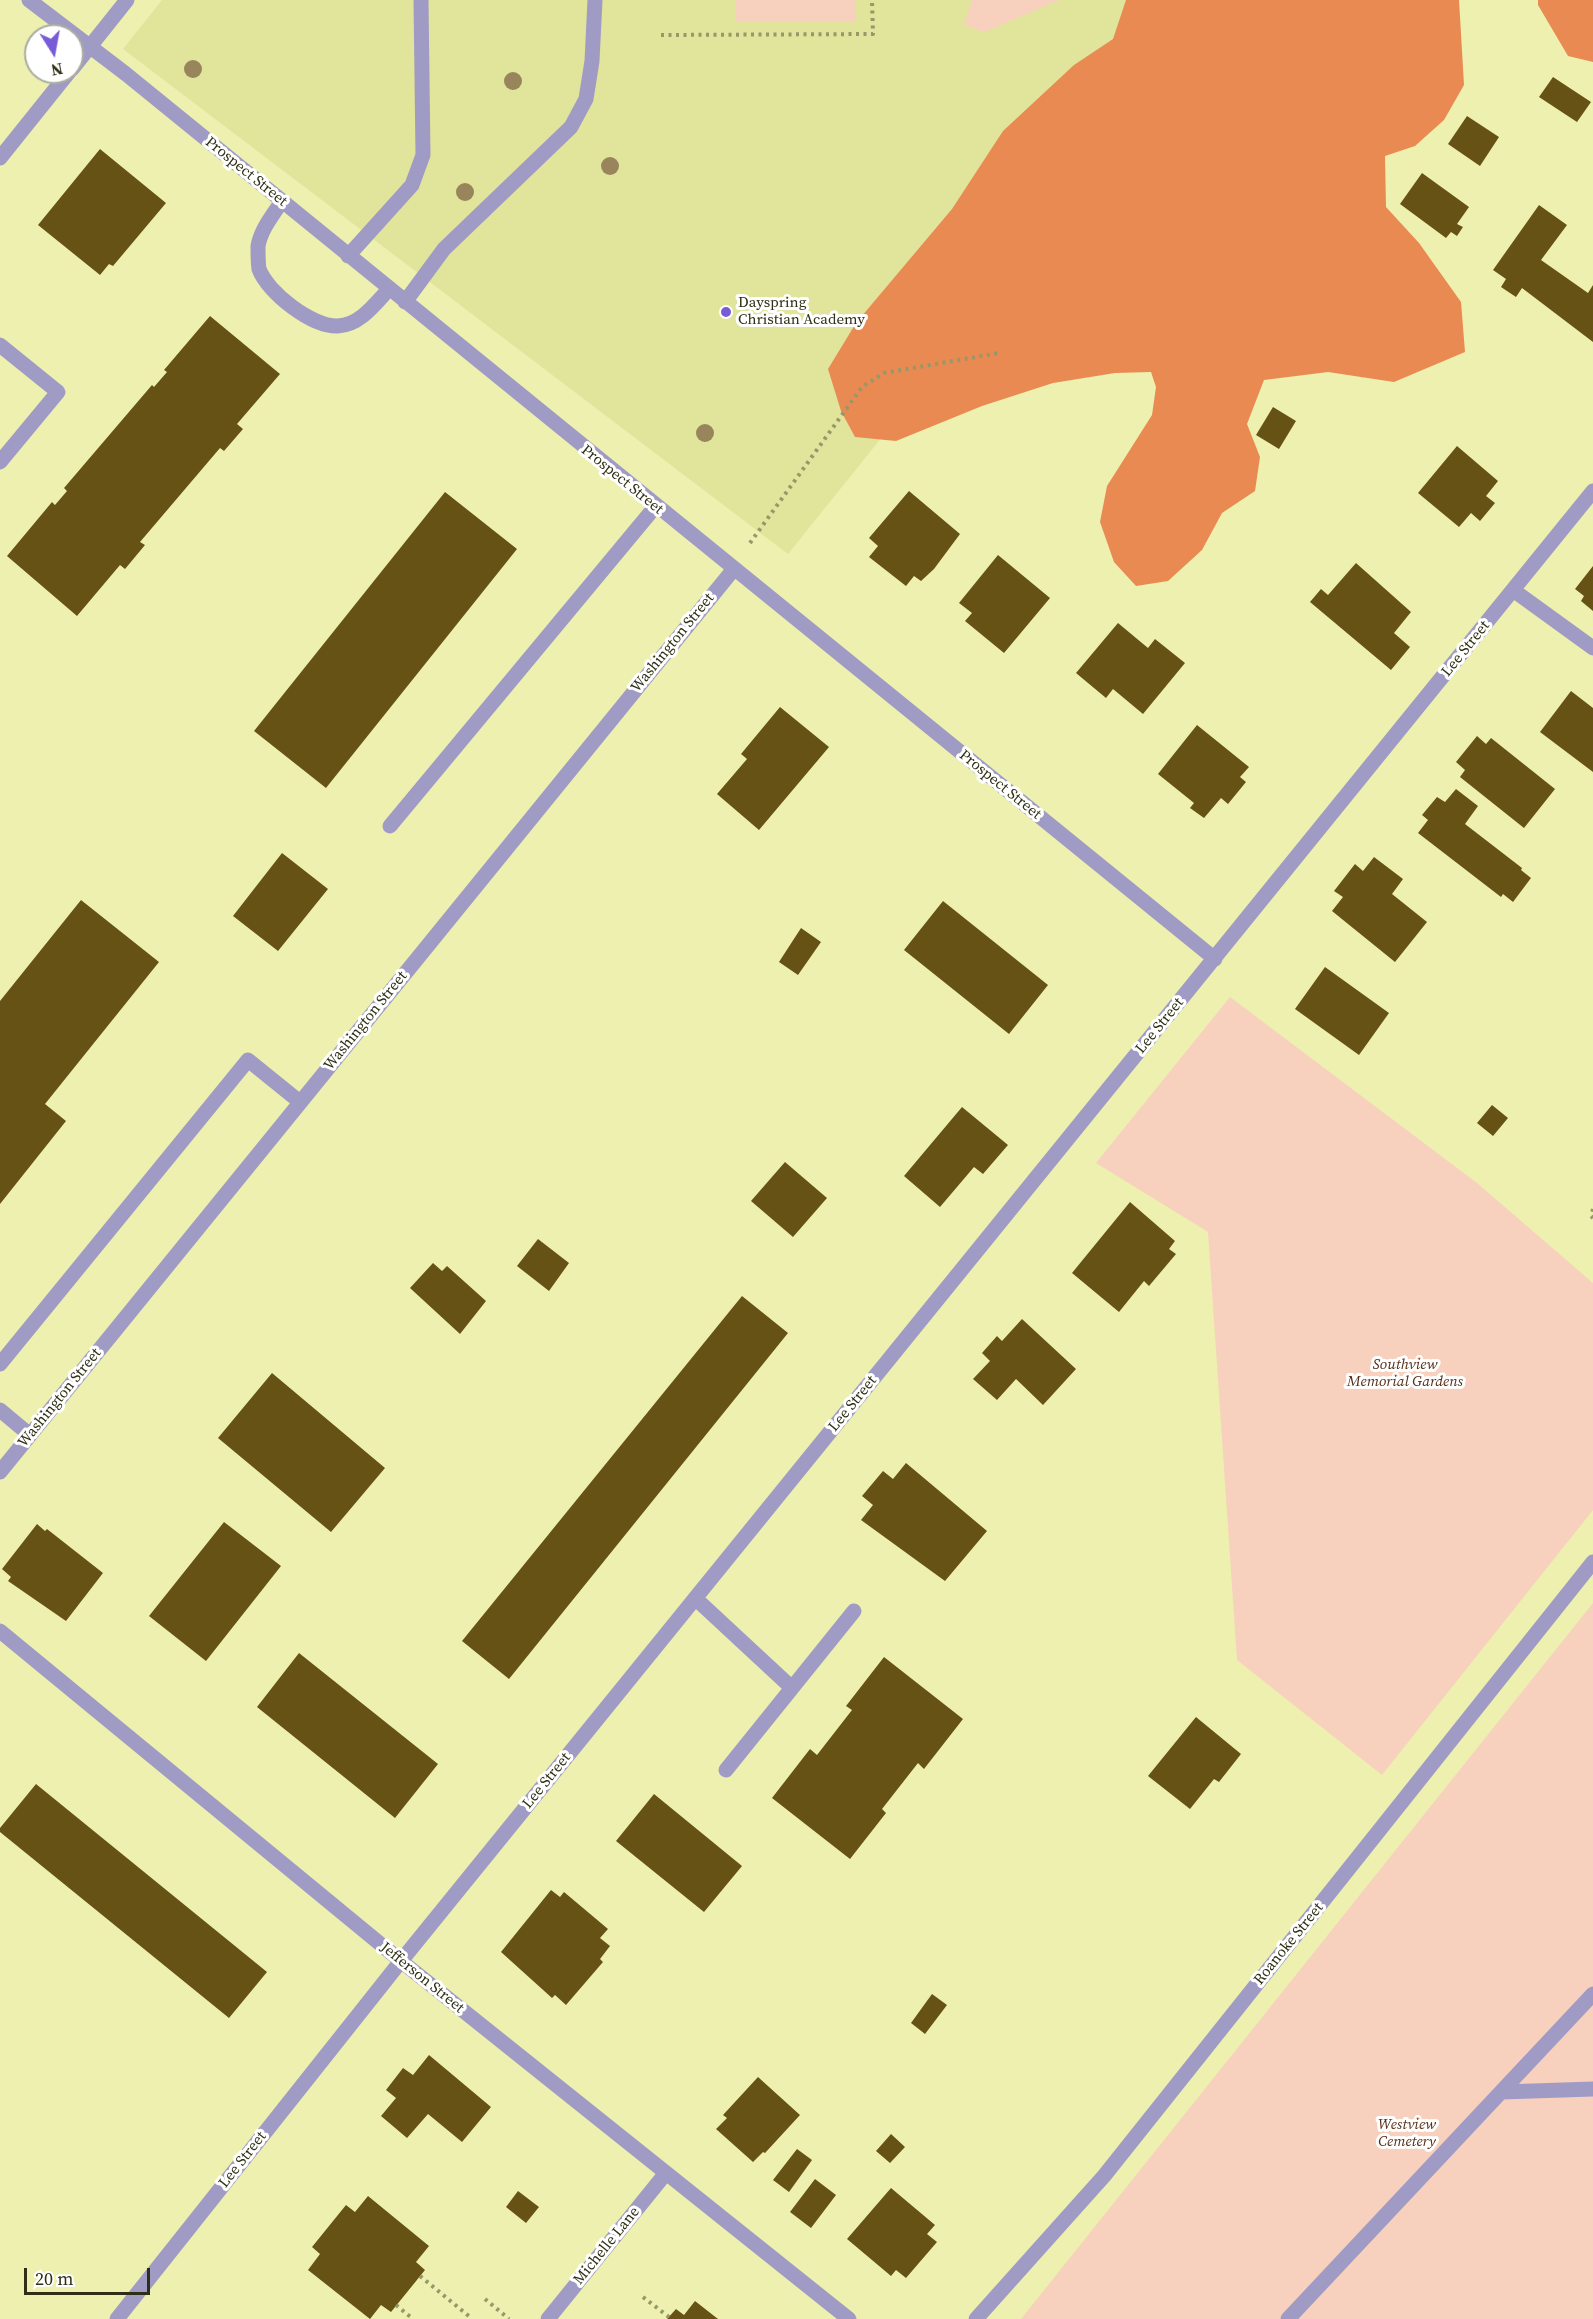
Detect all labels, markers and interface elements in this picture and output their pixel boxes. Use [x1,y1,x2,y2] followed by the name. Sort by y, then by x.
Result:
[24,24,84,84] north arrow
[49,58,65,82] text: N
[201,133,291,211] street label: Prospect Street
[738,294,865,329] place label: Dayspring Christian Academy
[719,305,733,319] marker: Dayspring Christian Academy
[577,441,667,519] street label: Prospect Street
[628,590,718,696] street label: Washington Street
[1438,617,1494,681] street label: Lee Street
[955,746,1045,824] street label: Prospect Street
[321,968,411,1074] street label: Washington Street
[1132,994,1188,1058] street label: Lee Street
[15,1345,105,1451] street label: Washington Street
[1347,1356,1463,1391] park label: Southview Memorial Gardens
[825,1372,881,1436] street label: Lee Street
[519,1749,575,1813] street label: Lee Street
[1250,1899,1328,1989] street label: Roanoke Street
[377,1939,467,2017] street label: Jefferson Street
[1378,2116,1436,2151] park label: Westview Cemetery
[215,2128,271,2192] street label: Lee Street
[570,2203,644,2289] street label: Michelle Lane
[27,2256,153,2294] scale bar
[35,2266,73,2291] text: 20 m

